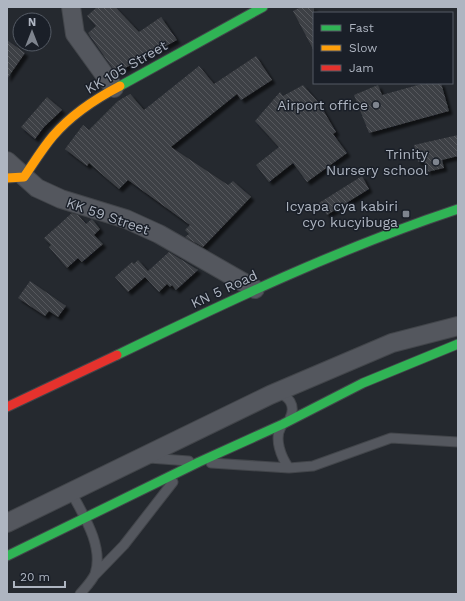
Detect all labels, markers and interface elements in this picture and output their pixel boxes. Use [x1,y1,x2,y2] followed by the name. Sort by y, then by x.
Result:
[12,12,52,52] north arrow
[313,12,453,84] legend
[28,16,36,29] text: N
[349,21,374,35] text: Fast
[82,37,170,97] street label: KK 105 Street
[349,41,377,55] text: Slow
[349,61,374,75] text: Jam
[277,97,368,113] place label: Airport office
[371,100,381,110] marker: Airport office
[326,146,429,178] place label: Trinity Nursery school
[431,157,441,167] marker: Trinity Nursery school
[64,194,152,238] street label: KK 59 Street
[286,198,398,230] place label: Icyapa cya kabiri cyo kucyibuga
[401,209,411,219] marker: Icyapa cya kabiri cyo kucyibuga
[188,267,260,311] street label: KN 5 Road
[14,563,65,589] scale bar
[20,570,50,584] text: 20 m

